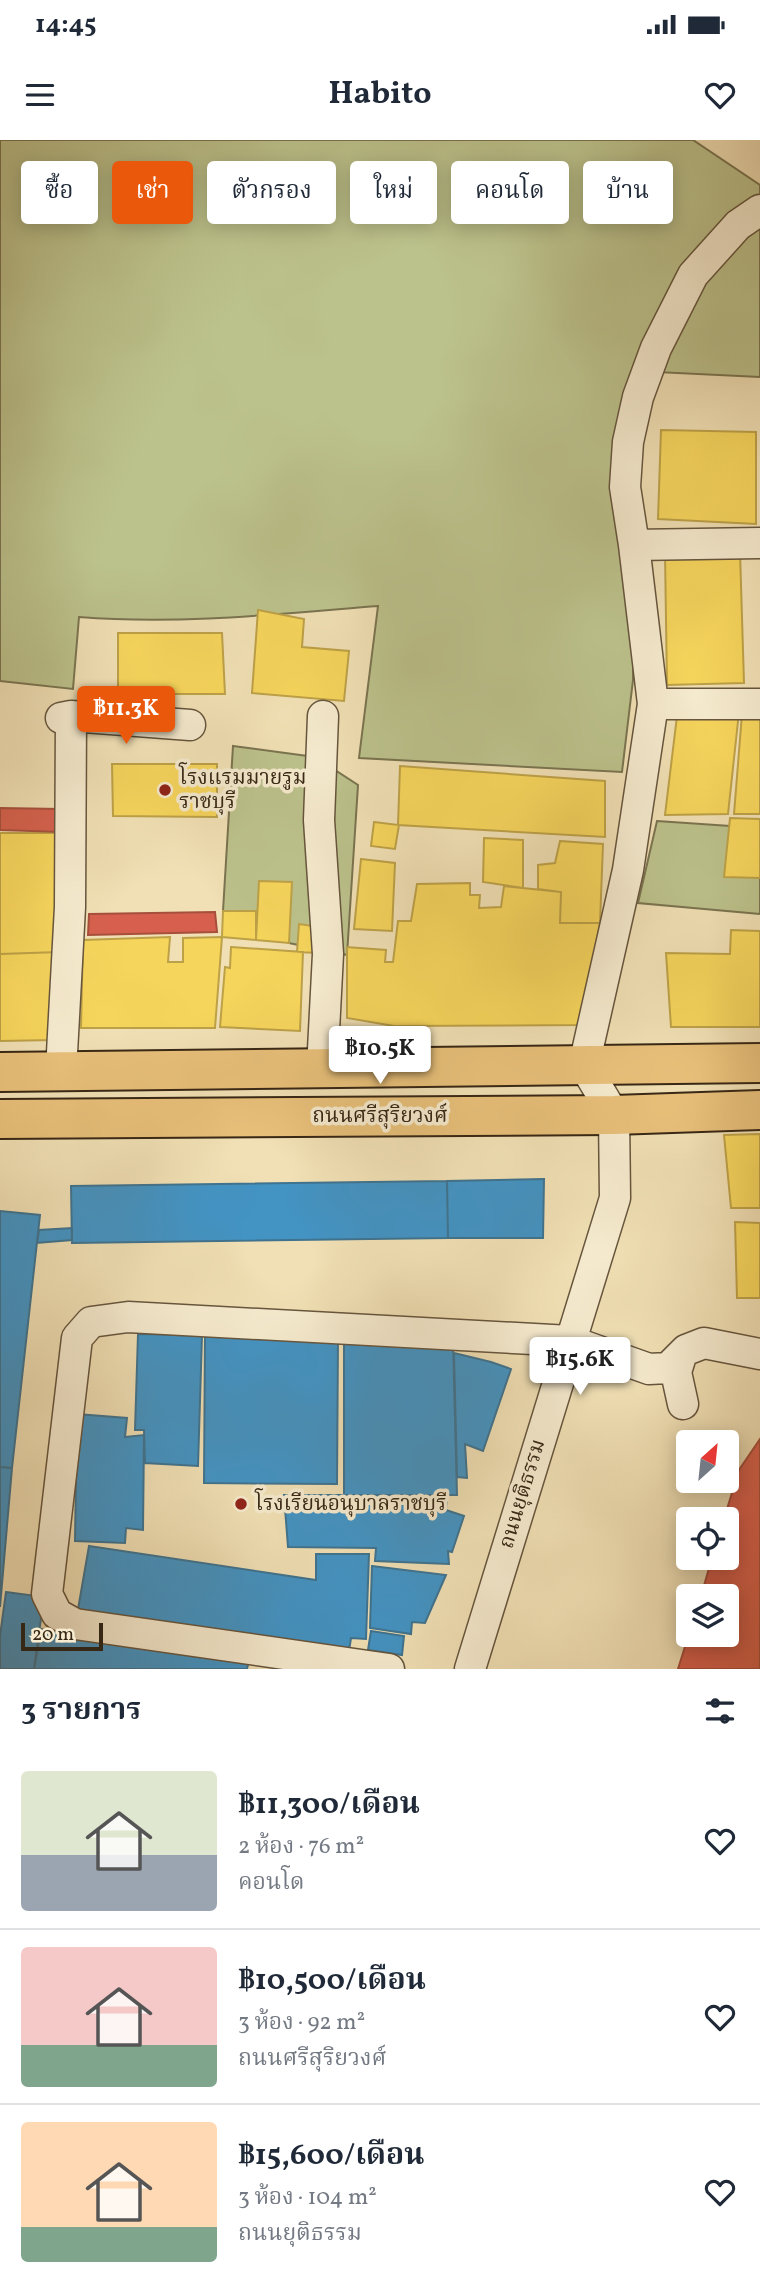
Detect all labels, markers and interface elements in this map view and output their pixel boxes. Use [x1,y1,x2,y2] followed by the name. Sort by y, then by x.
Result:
[35,7,96,43] text: 14:45
[329,73,431,117] text: Habito
[21,76,59,114] icon: menu
[701,76,739,114] icon: heart
[21,161,98,224] chip: ซื้อ
[112,161,193,224] chip: เช่า
[207,161,336,224] chip: ตัวกรอง
[350,161,437,224] chip: ใหม่
[451,161,569,224] chip: คอนโด
[583,161,673,224] chip: บ้าน
[69,686,183,746] pin: ฿11.3K
[93,693,159,725] text: ฿11.3K
[178,762,307,817] place label: โรงแรมมายรูม ราชบุรี
[157,782,173,798] marker: โรงแรมมายรูม ราชบุรี
[323,1026,437,1086] pin: ฿10.5K
[345,1033,415,1065] text: ฿10.5K
[312,1102,448,1131] street label: ถนนศรีสุริยวงศ์
[523,1338,637,1397] pin: ฿15.6K
[546,1344,614,1376] text: ฿15.6K
[676,1430,738,1493] north arrow
[676,1430,739,1647] map controls
[493,1436,553,1552] street label: ถนนยุติธรรม
[254,1488,447,1519] place label: โรงเรียนอนุบาลราชบุรี
[233,1496,249,1512] marker: โรงเรียนอนุบาลราชบุรี
[676,1507,739,1570] button: locate
[676,1584,739,1647] button: layers
[21,1620,103,1652] scale bar
[32,1622,74,1648] text: 20 m
[21,1690,141,1732] text: 3 รายการ
[701,1692,739,1730] icon: filters
[238,1784,420,1826] text: ฿11,300/เดือน
[77,1799,161,1883] icon: home
[701,1822,739,1860] icon: heart
[238,1831,364,1863] text: 2 ห้อง · 76 m²
[238,1867,305,1899] text: คอนโด
[238,1960,426,2002] text: ฿10,500/เดือน
[77,1975,161,2059] icon: home
[701,1998,739,2036] icon: heart
[238,2007,365,2039] text: 3 ห้อง · 92 m²
[238,2043,386,2075] text: ถนนศรีสุริยวงศ์
[238,2135,424,2177] text: ฿15,600/เดือน
[77,2150,161,2234] icon: home
[701,2173,739,2211] icon: heart
[238,2182,377,2214] text: 3 ห้อง · 104 m²
[238,2218,362,2250] text: ถนนยุติธรรม

